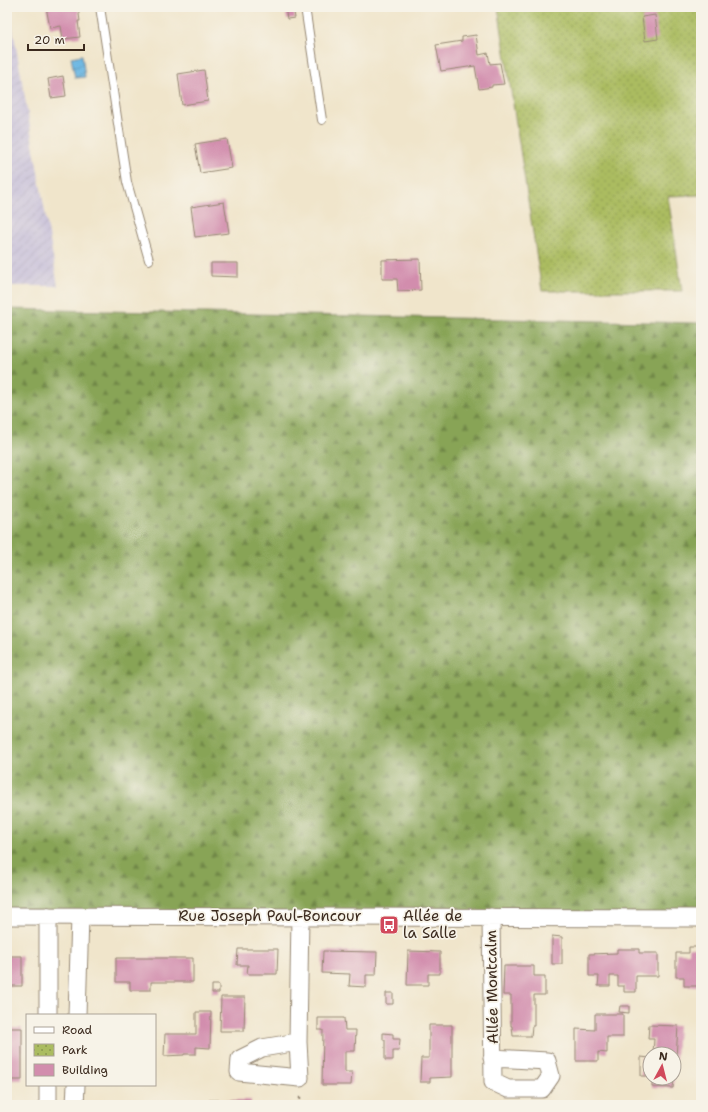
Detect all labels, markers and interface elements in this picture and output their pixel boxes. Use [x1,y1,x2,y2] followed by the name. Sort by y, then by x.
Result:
[28,26,84,52] scale bar
[34,32,65,48] text: 20 m
[178,906,362,926] street label: Rue Joseph Paul-Boncour
[403,906,463,943] place label: Allée de la Salle
[378,914,400,936] bus stop icon: Allée de la Salle
[481,930,503,1044] street label: Allée Montcalm
[26,1014,156,1086] legend
[62,1022,93,1038] text: Road
[62,1042,88,1058] text: Park
[642,1046,682,1086] north arrow
[658,1049,669,1065] text: N
[62,1062,108,1078] text: Building

